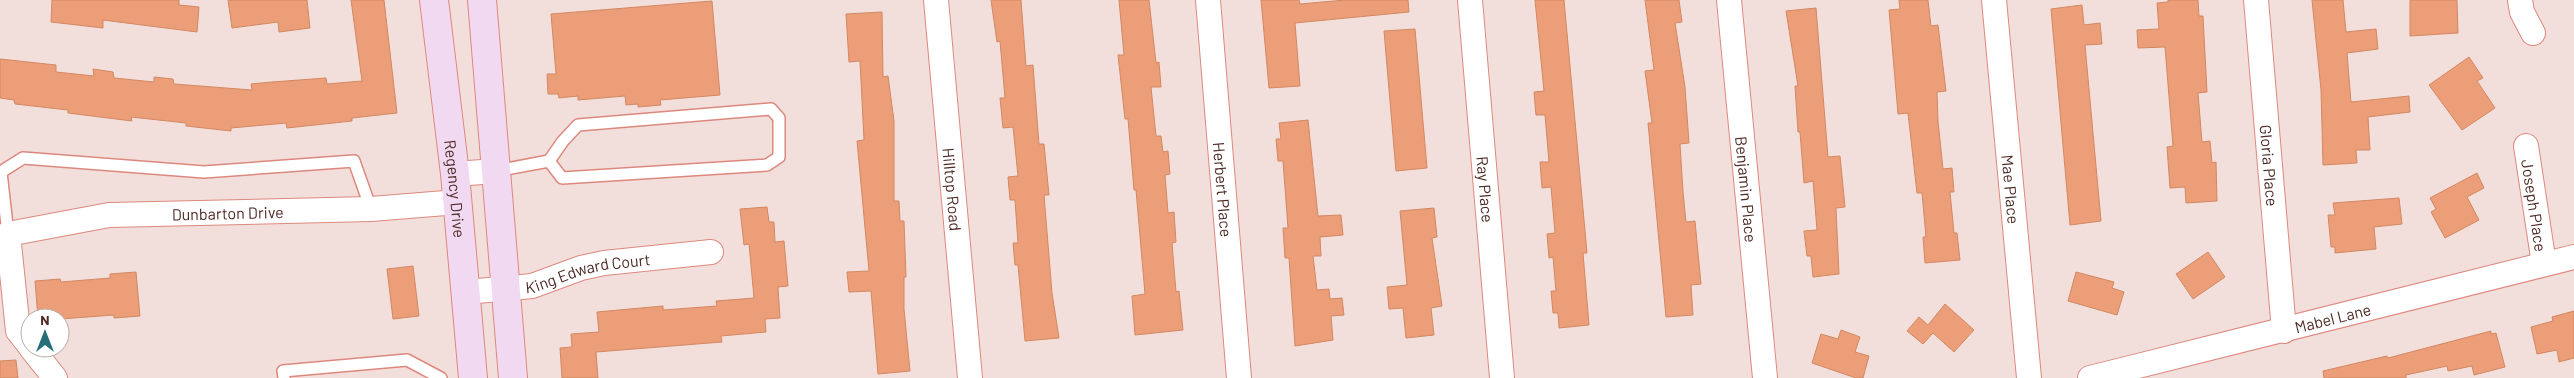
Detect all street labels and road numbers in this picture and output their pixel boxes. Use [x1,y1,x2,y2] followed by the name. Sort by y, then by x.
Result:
[2257,124,2283,207] street label: Gloria Place
[1733,135,1762,243] street label: Benjamin Place
[441,139,470,239] street label: Regency Drive
[1210,141,1237,238] street label: Herbert Place
[940,147,966,232] street label: Hilltop Road
[1999,154,2024,225] street label: Mae Place
[1474,155,1498,223] street label: Ray Place
[2519,158,2551,253] street label: Joseph Place
[172,202,284,223] street label: Dunbarton Drive
[524,249,651,296] street label: King Edward Court
[2292,299,2373,336] street label: Mabel Lane

